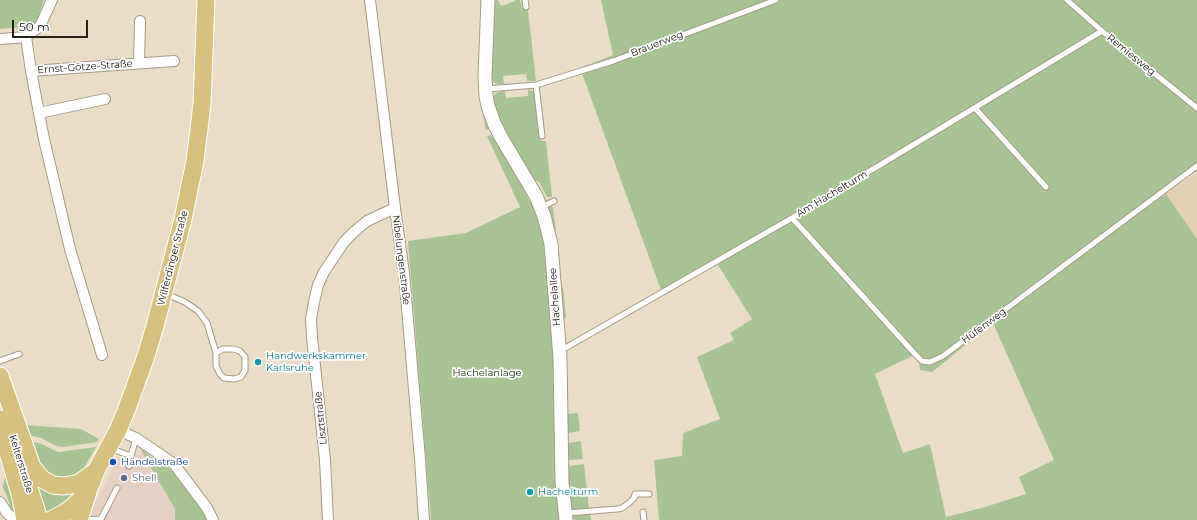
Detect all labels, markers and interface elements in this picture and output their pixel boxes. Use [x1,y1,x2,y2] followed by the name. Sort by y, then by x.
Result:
[14,12,90,38] scale bar
[19,19,50,34] text: 50 m
[629,28,685,60] street label: Brauerweg
[1104,32,1158,78] street label: Remiesweg
[37,58,133,76] street label: Ernst-Götze-Straße
[794,168,870,220] street label: Am Hachelturm
[155,209,191,307] street label: Wilferdinger Straße
[390,214,412,306] street label: Nibelungenstraße
[547,267,563,327] street label: Hachelallee
[959,305,1009,347] street label: Hüfenweg
[266,350,366,374] place label: Handwerkskammer Karlsruhe
[253,357,263,367] marker: Handwerkskammer Karlsruhe
[452,367,522,379] park label: Hachelanlage
[312,391,330,445] street label: Lisztstraße
[6,433,36,495] street label: Kelterstraße
[121,456,188,468] place label: Händelstraße
[108,457,118,467] marker: Händelstraße
[132,472,156,484] place label: Shell
[119,473,129,483] marker: Shell
[538,486,598,498] place label: Hachelturm
[525,487,535,497] marker: Hachelturm

